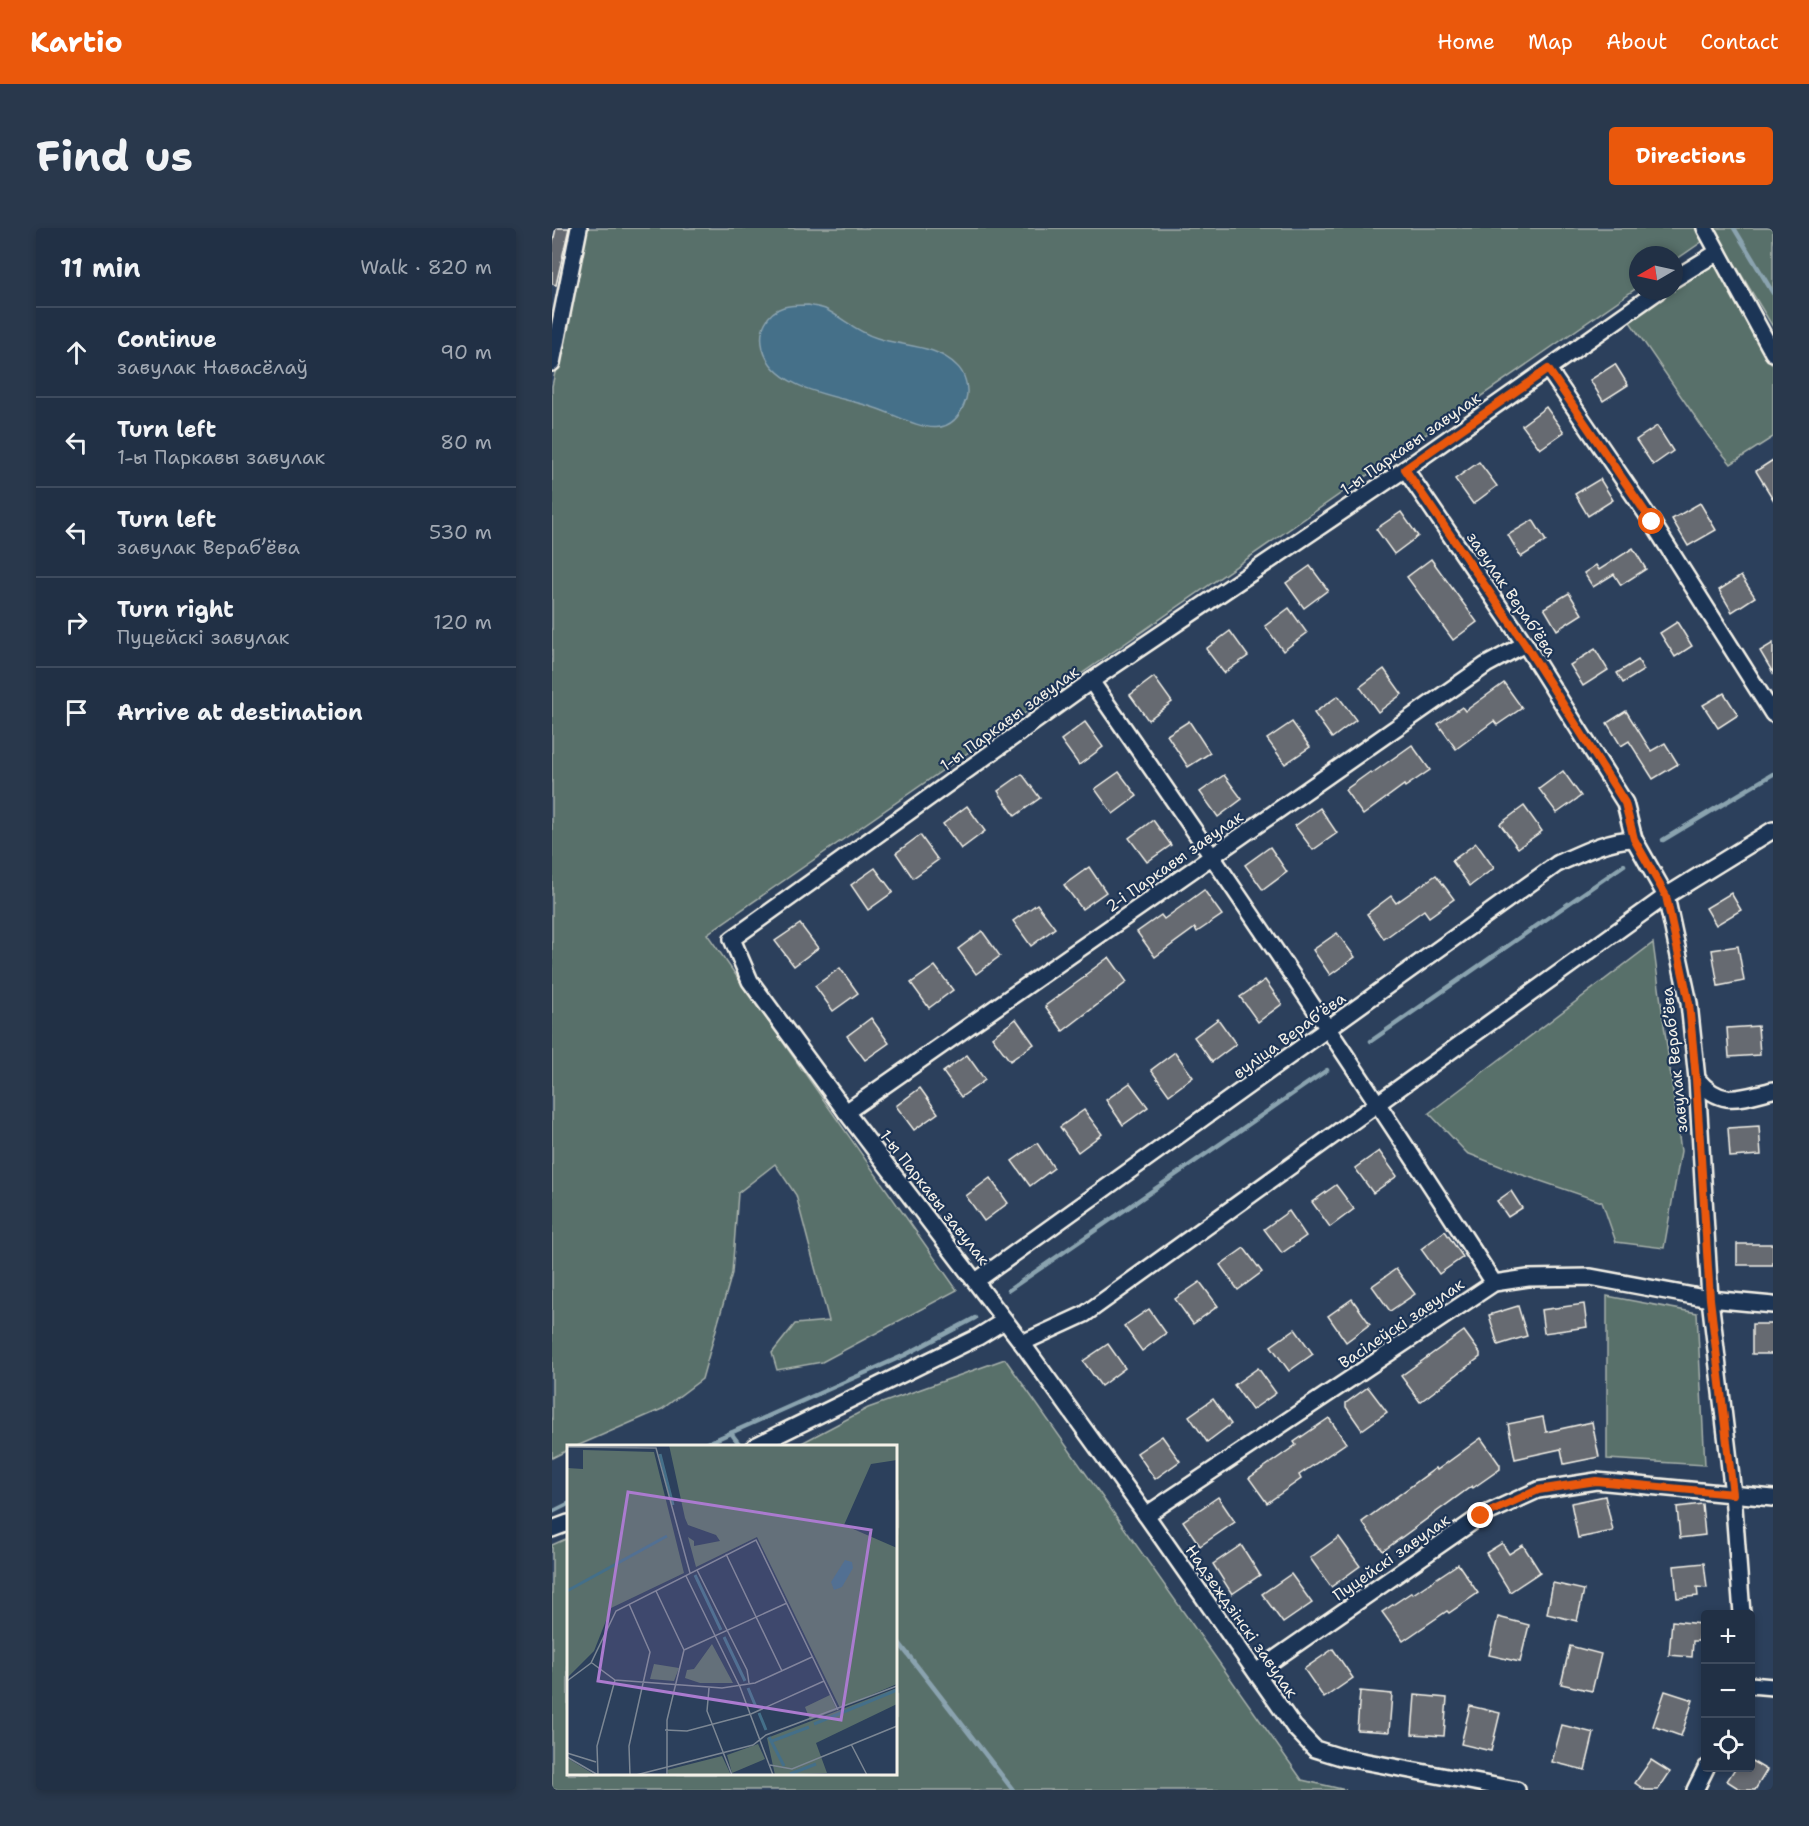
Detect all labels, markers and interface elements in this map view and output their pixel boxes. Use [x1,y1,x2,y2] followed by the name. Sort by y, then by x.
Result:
[30,23,123,61] text: Kartio
[1437,28,1495,56] text: Home
[1528,28,1573,56] text: Map
[1606,28,1667,56] text: About
[1700,28,1779,56] text: Contact
[1609,127,1773,185] button: Directions
[36,128,193,184] text: Find us
[1629,246,1683,300] north arrow
[60,250,141,285] text: 11 min
[360,254,492,280] text: Walk · 820 m
[117,325,217,354] text: Continue
[60,336,93,369] icon: ahead
[440,339,492,365] text: 90 m
[117,354,308,380] text: завулак Навасёлаў
[1336,387,1485,500] street label: 1-ы Паркавы завулак
[117,415,216,444] text: Turn left
[60,426,93,459] icon: left
[440,429,492,455] text: 80 m
[117,444,325,470] text: 1-ы Паркавы завулак
[117,505,216,534] text: Turn left
[1638,508,1664,534] route start
[60,516,93,549] icon: left
[429,519,492,545] text: 530 m
[1462,528,1561,661] street label: завулак Верабʼёва
[117,534,300,560] text: завулак Верабʼёва
[117,595,234,624] text: Turn right
[60,606,93,639] icon: right
[433,609,492,635] text: 120 m
[117,624,289,650] text: Пуцейскі завулак
[936,661,1083,776] street label: 1-ы Паркавы завулак
[60,696,93,729] icon: arrive
[117,698,363,727] text: Arrive at destination
[1101,806,1247,917] street label: 2-і Паркавы завулак
[1656,986,1693,1134] street label: завулак Верабʼёва
[1229,987,1350,1083] street label: вуліца Верабʼёва
[875,1125,994,1270] street label: 1-ы Паркавы завулак
[1334,1273,1469,1373] street label: Васілеўскі завулак
[567,1445,897,1775] inset map
[1467,1502,1493,1528] route end
[1329,1509,1454,1606] street label: Пуцейскі завулак
[1181,1541,1303,1702] street label: Надзеждзінскі завулак
[1701,1610,1755,1772] map controls
[1701,1610,1755,1664] button: +
[1701,1664,1755,1718] button: −
[1701,1718,1755,1772] button: locate

